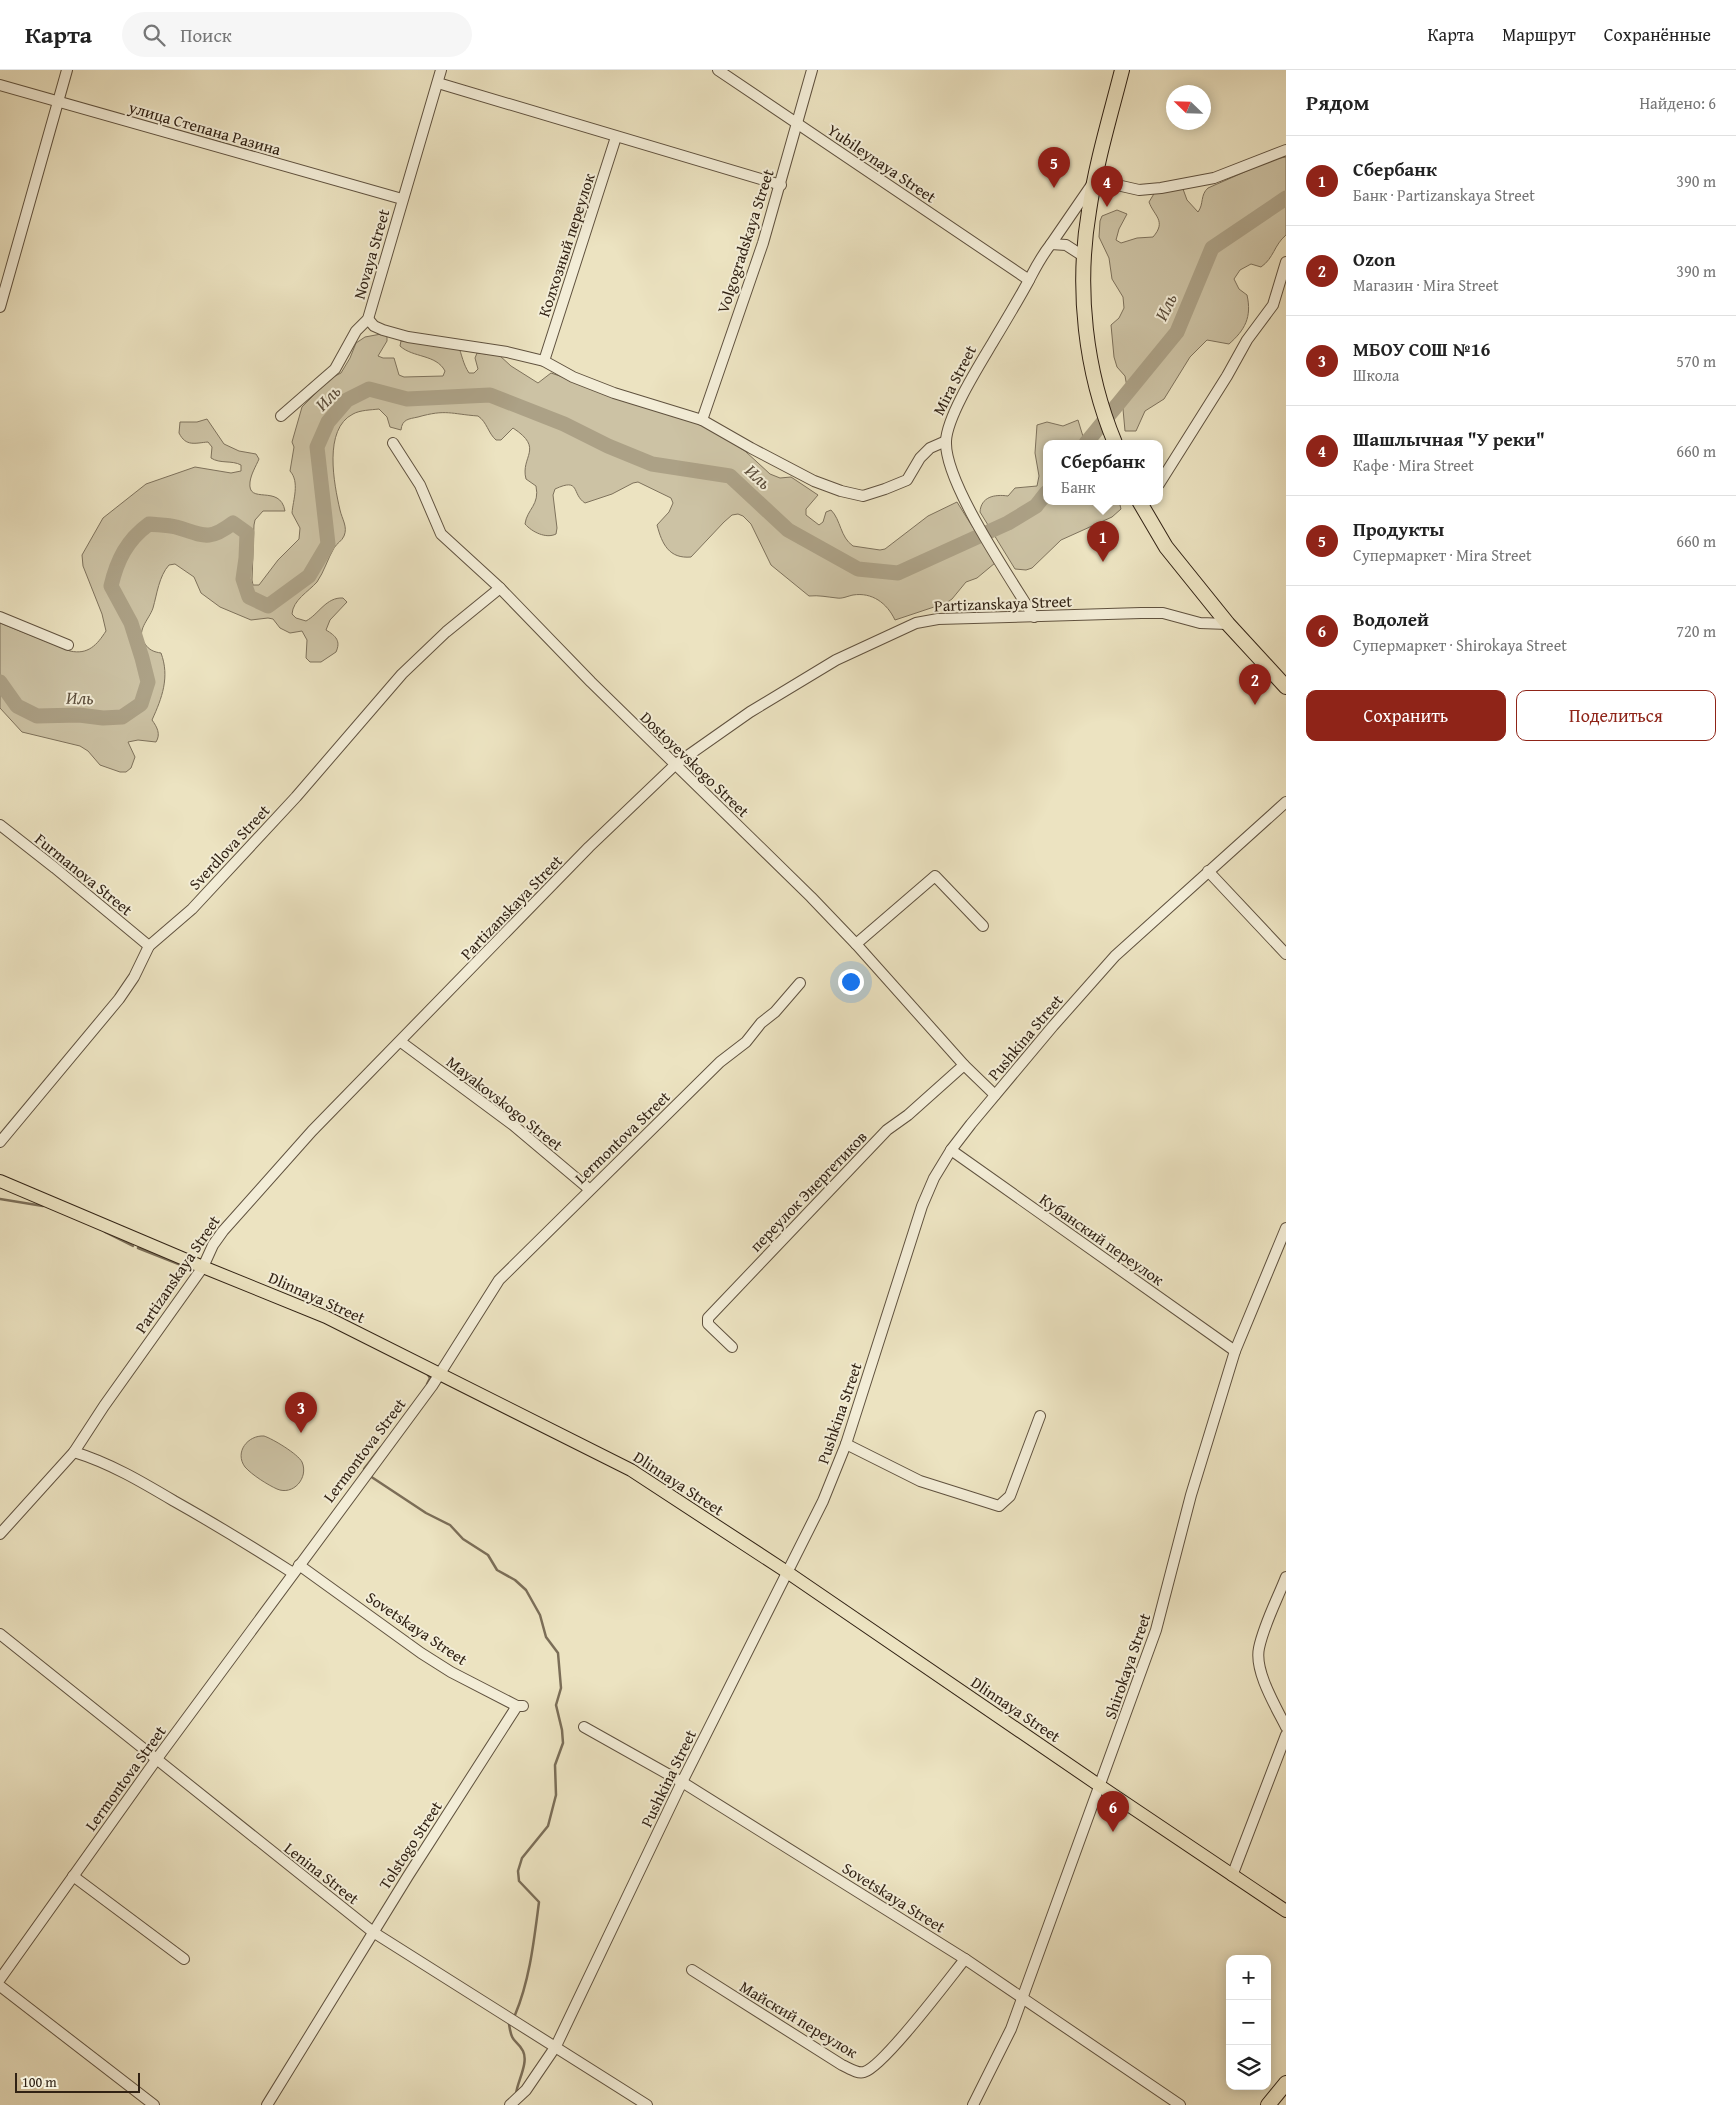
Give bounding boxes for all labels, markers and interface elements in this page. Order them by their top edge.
search box [122,12,472,57]
text: Карта [25,17,92,52]
icon: search [140,21,168,49]
text: Поиск [180,21,232,49]
text: Карта [1428,21,1474,48]
text: Маршрут [1502,21,1576,48]
text: Сохранённые [1604,21,1711,48]
north arrow [1166,85,1211,130]
text: Рядом [1306,87,1369,118]
text: Найдено: 6 [1639,91,1716,115]
street label: улица Степана Разина [125,95,284,161]
street label: Yubileynaya Street [823,118,942,209]
pin: 5 [1038,147,1070,188]
text: Сбербанк [1353,155,1437,183]
street label: Volgogradskaya Street [710,166,780,316]
pin: 4 [1091,166,1123,207]
street label: Колхозный переулок [531,169,601,320]
text: 1 [1318,169,1326,193]
text: 390 m [1676,169,1716,193]
text: Банк · Partizanskaya Street [1353,183,1535,207]
street label: Novaya Street [347,206,395,302]
text: Ozon [1353,245,1395,273]
text: 2 [1318,259,1326,283]
text: 390 m [1676,259,1716,283]
text: Магазин · Mira Street [1353,273,1499,297]
water label: Иль [1147,289,1184,325]
text: МБОУ СОШ №16 [1353,335,1490,363]
street label: Mira Street [926,341,982,419]
text: 3 [1318,349,1326,373]
text: 570 m [1676,349,1716,373]
text: Школа [1353,363,1399,387]
water label: Иль [308,378,347,417]
text: Шашлычная "У реки" [1353,425,1545,453]
text: 4 [1318,439,1326,463]
text: 660 m [1676,439,1716,463]
popup [1043,440,1163,505]
text: Сбербанк [1061,447,1145,475]
text: Кафе · Mira Street [1353,453,1474,477]
water label: Иль [739,457,778,496]
text: Банк [1061,475,1095,499]
text: Продукты [1353,515,1444,543]
pin: 1 [1087,521,1119,562]
text: 5 [1318,529,1326,553]
text: 660 m [1676,529,1716,553]
text: Супермаркет · Mira Street [1353,543,1532,567]
street label: Partizanskaya Street [934,589,1073,617]
text: Водолей [1353,605,1429,633]
text: 6 [1318,619,1326,643]
text: 720 m [1676,619,1716,643]
text: Супермаркет · Shirokaya Street [1353,633,1567,657]
pin: 2 [1239,664,1271,705]
water label: Иль [66,684,94,711]
button: Сохранить [1306,690,1506,741]
button: Поделиться [1516,690,1716,741]
street label: Dostoyevskogo Street [635,705,755,823]
street label: Sverdlova Street [183,799,275,895]
street label: Furmanova Street [30,827,138,921]
street label: Partizanskaya Street [455,849,568,965]
your location [838,969,864,995]
street label: Pushkina Street [982,989,1068,1085]
street label: Mayakovskogo Street [442,1050,569,1156]
street label: Lermontova Street [569,1085,675,1189]
street label: переулок Энергетиков [744,1125,872,1257]
street label: Кубанский переулок [1035,1187,1170,1291]
street label: Partizanskaya Street [129,1210,226,1338]
street label: Dlinnaya Street [265,1265,369,1329]
street label: Pushkina Street [810,1359,868,1467]
pin: 3 [285,1392,317,1433]
street label: Lermontova Street [317,1393,411,1507]
street label: Dlinnaya Street [629,1445,729,1521]
street label: Sovetskaya Street [361,1585,473,1671]
street label: Shirokaya Street [1098,1609,1156,1722]
street label: Dlinnaya Street [966,1670,1066,1748]
street label: Lermontova Street [79,1720,172,1836]
street label: Pushkina Street [634,1725,702,1831]
pin: 6 [1097,1791,1129,1832]
street label: Tolstogo Street [372,1796,448,1894]
street label: Lenina Street [279,1836,365,1910]
street label: Sovetskaya Street [838,1856,951,1939]
map controls [1226,1955,1271,2090]
button: + [1226,1955,1271,2000]
street label: Майский переулок [735,1974,863,2064]
button: − [1226,2000,1271,2045]
button: layers [1226,2045,1271,2090]
scale bar [15,2070,140,2093]
text: 100 m [22,2072,57,2092]

